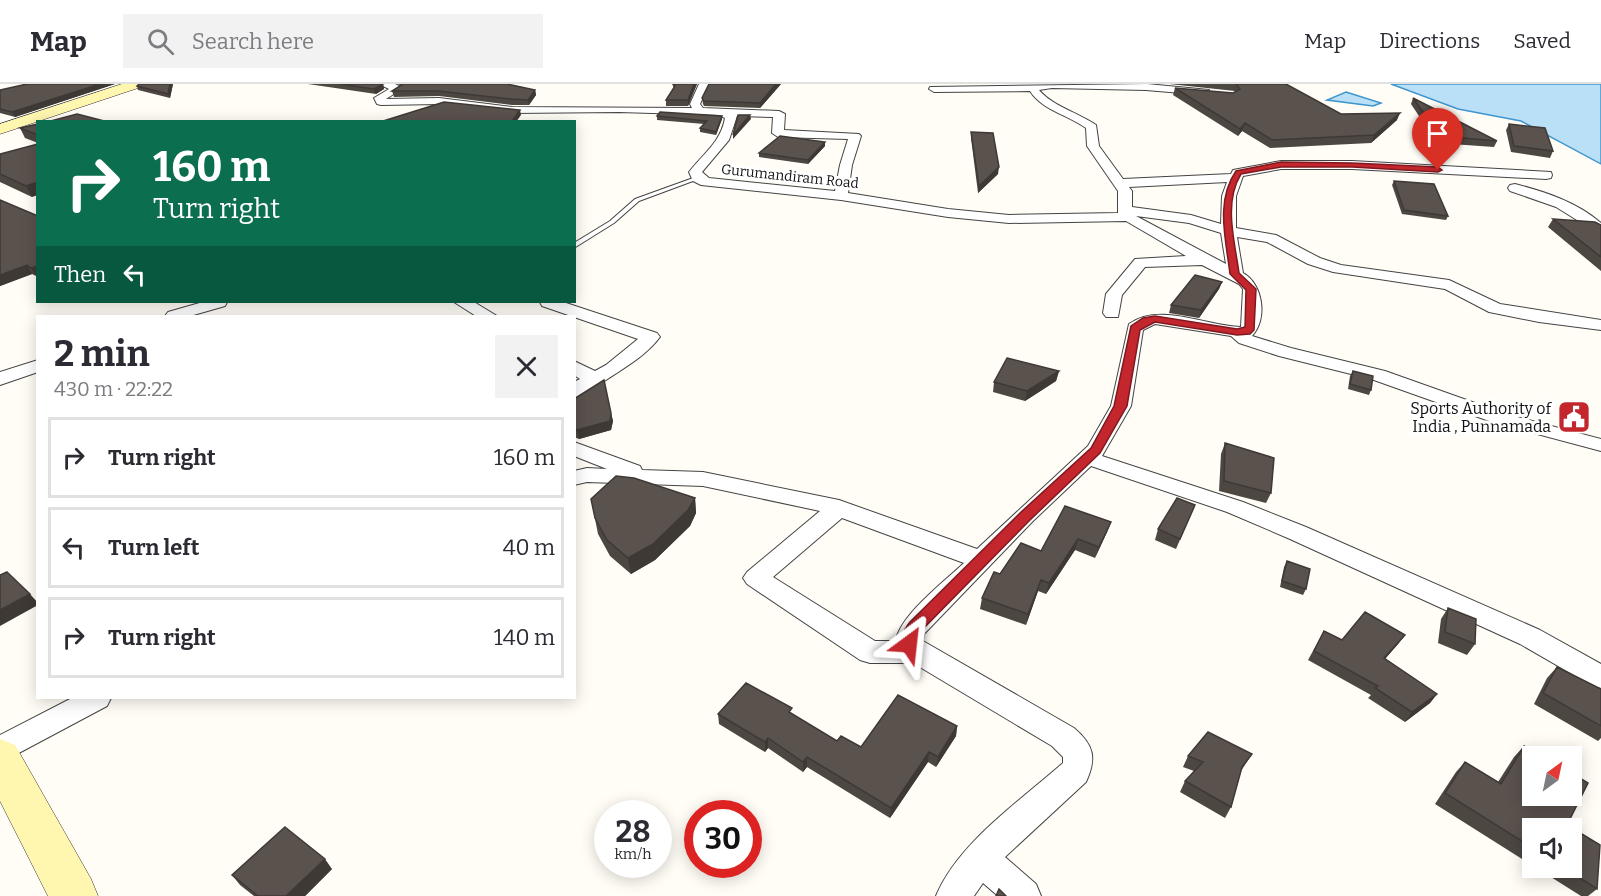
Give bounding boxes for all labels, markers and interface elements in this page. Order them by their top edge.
search box [123,14,543,68]
text: Map [30,25,87,58]
icon: search [144,25,177,58]
text: Search here [192,28,314,55]
text: Map [1304,28,1346,54]
text: Directions [1379,28,1480,54]
text: Saved [1513,28,1571,54]
pin [1412,108,1463,170]
icon: arrive [1421,117,1454,150]
text: 160 m [153,142,270,192]
icon: right [54,144,132,222]
street label: Gurumandiram Road [720,161,860,192]
text: Turn right [153,193,280,225]
icon: left [118,258,151,291]
text: Then [54,261,106,288]
text: 2 min [54,332,150,376]
button: close [495,335,558,398]
text: 430 m · 22:22 [54,377,173,401]
place label: Sports Authority of India , Punnamada [1410,399,1552,436]
public building icon: Sports Authority of India , Punnamada [1556,399,1592,435]
icon: right [57,441,90,474]
text: Turn right [108,444,216,471]
text: 160 m [494,444,555,471]
icon: left [57,531,90,564]
text: Turn left [108,534,200,561]
text: 40 m [503,534,555,561]
position arrow [877,612,941,676]
icon: right [57,621,90,654]
text: Turn right [108,624,216,651]
text: 140 m [494,624,555,651]
north arrow [1522,746,1582,806]
map controls [1522,746,1582,878]
speed limit sign: 30 [684,800,762,878]
text: 28 [616,814,650,850]
button: sound [1522,818,1582,878]
text: km/h [614,845,652,863]

